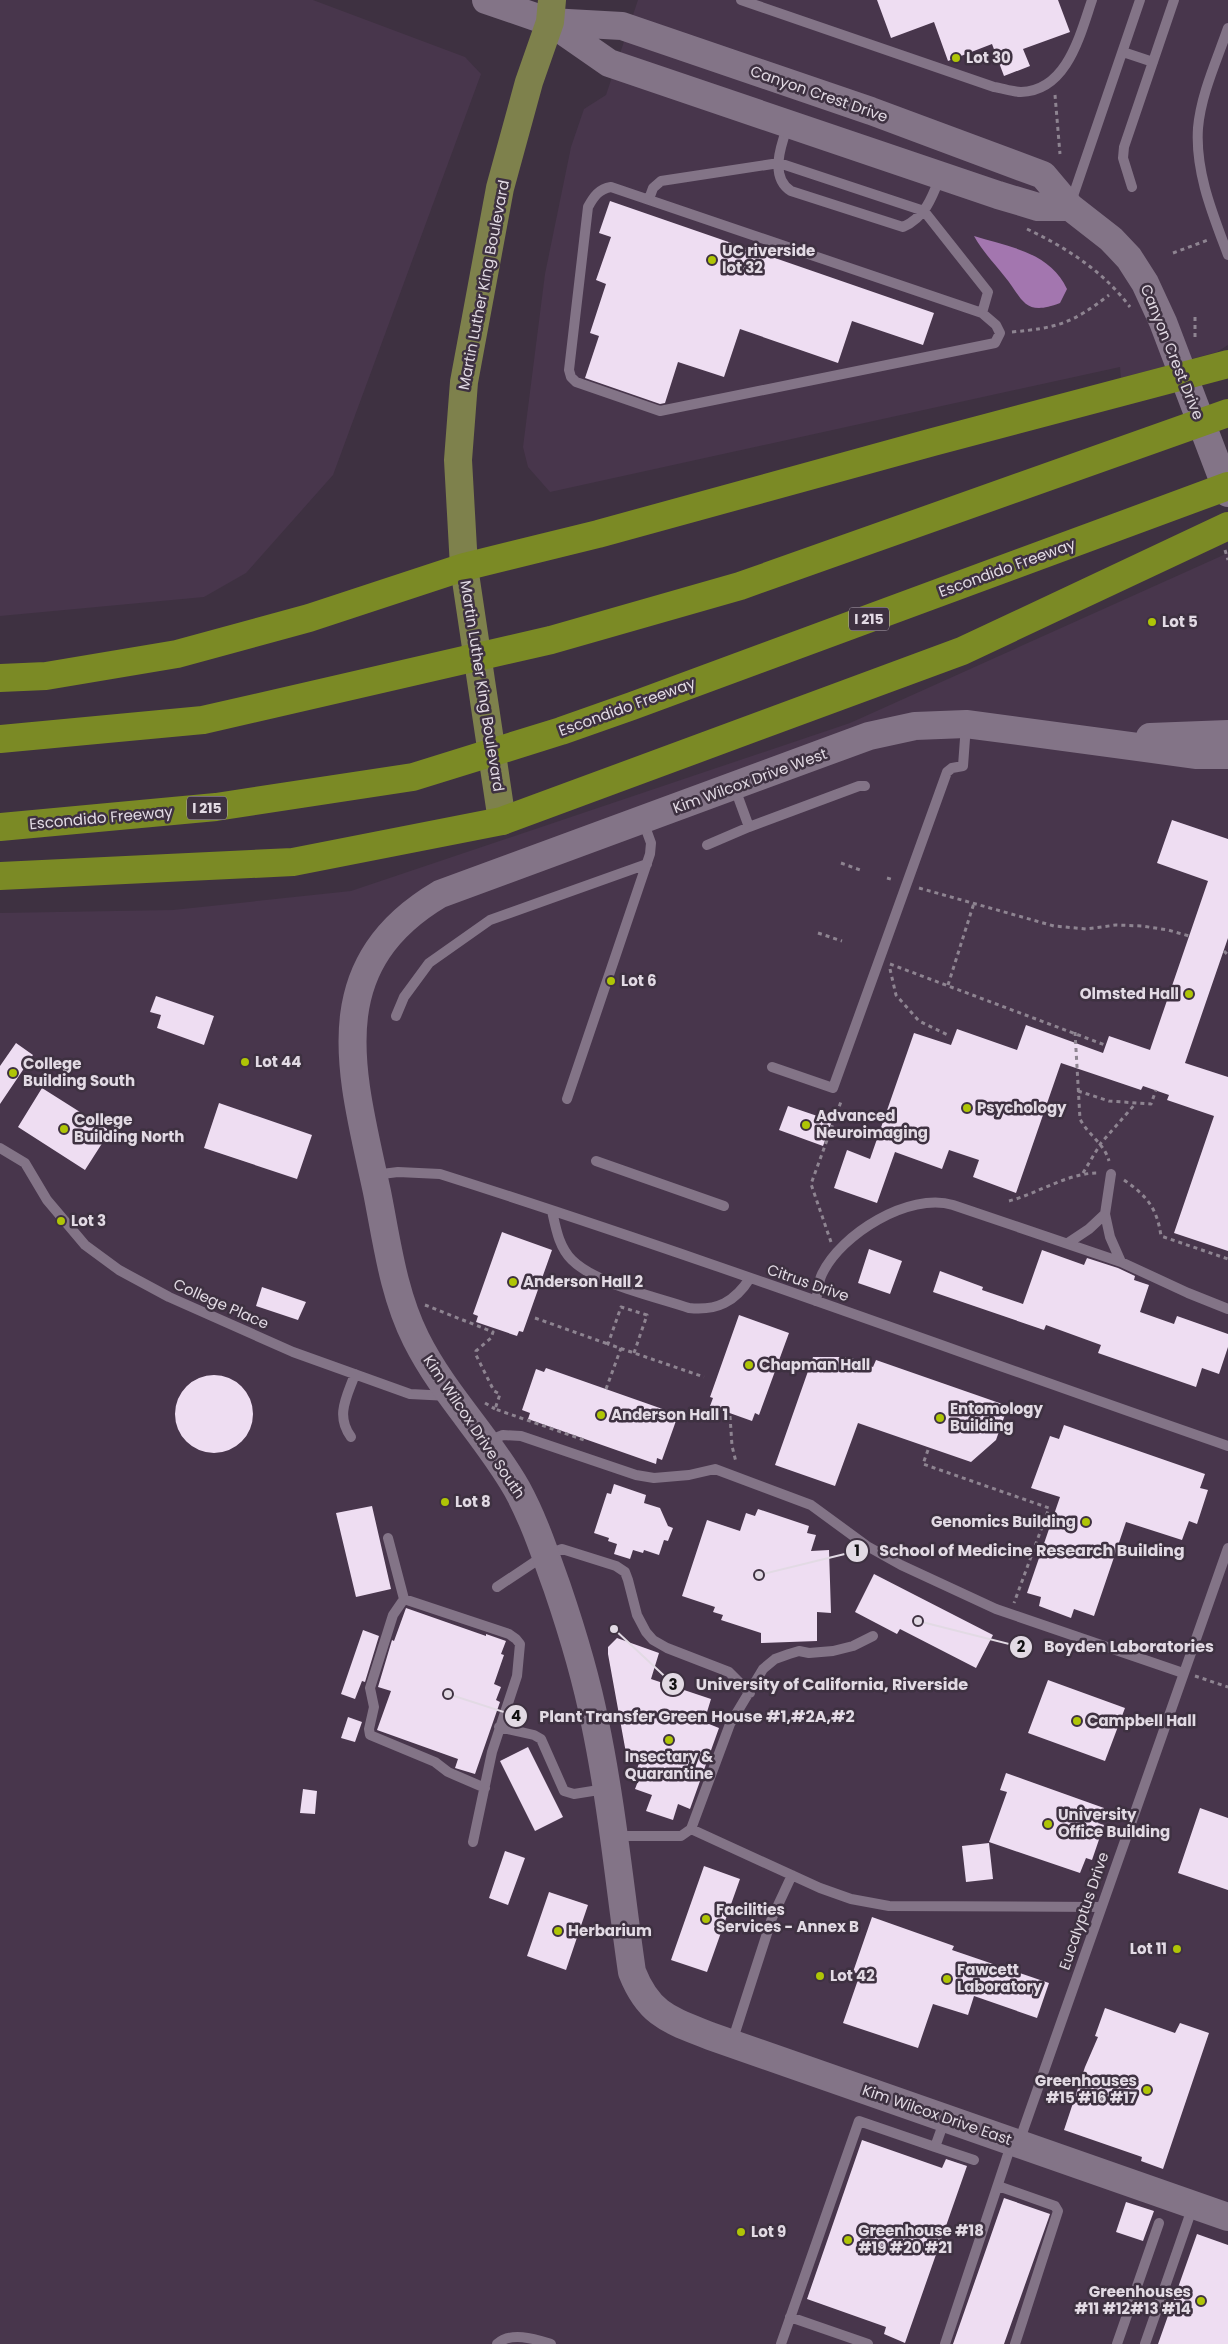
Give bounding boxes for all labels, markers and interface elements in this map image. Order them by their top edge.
place label: Lot 30 [966,47,1011,68]
marker: Lot 30 [950,52,962,64]
street label: Canyon Crest Drive [747,60,891,127]
street label: Martin Luther King Boulevard [453,178,514,392]
place label: UC riverside lot 32 [722,240,815,278]
marker: UC riverside lot 32 [706,254,718,266]
street label: Canyon Crest Drive [1136,281,1209,423]
street label: Escondido Freeway [936,533,1079,602]
street label: Martin Luther King Boulevard [455,579,510,793]
road number: I 215 [849,608,889,630]
place label: Lot 5 [1162,611,1198,632]
marker: Lot 5 [1146,616,1158,628]
street label: Escondido Freeway [556,672,699,741]
street label: Kim Wilcox Drive West [670,743,830,818]
road number: I 215 [187,796,227,820]
street label: Escondido Freeway [28,801,174,834]
place label: Lot 6 [621,970,657,991]
marker: Lot 6 [605,975,617,987]
place label: Olmsted Hall [1080,983,1179,1004]
marker: Olmsted Hall [1183,988,1195,1000]
place label: Lot 44 [255,1051,301,1072]
place label: College Building South [23,1053,135,1091]
marker: Lot 44 [239,1056,251,1068]
marker: College Building South [7,1067,19,1079]
place label: Psychology [977,1097,1067,1118]
marker: Psychology [961,1102,973,1114]
place label: Advanced Neuroimaging [816,1105,928,1143]
place label: College Building North [74,1109,184,1147]
marker: Advanced Neuroimaging [800,1119,812,1131]
marker: College Building North [58,1123,70,1135]
place label: Lot 3 [71,1210,106,1231]
marker: Lot 3 [55,1215,67,1227]
street label: Citrus Drive [764,1259,852,1306]
place label: Anderson Hall 2 [523,1271,643,1292]
street label: College Place [170,1273,272,1334]
marker: Anderson Hall 2 [507,1276,519,1288]
street label: Kim Wilcox Drive South [419,1351,530,1503]
place label: Chapman Hall [759,1354,870,1375]
marker: Chapman Hall [743,1359,755,1371]
place label: Entomology Building [950,1398,1043,1436]
place label: Anderson Hall 1 [611,1404,728,1425]
marker: Anderson Hall 1 [595,1409,607,1421]
marker: Entomology Building [934,1412,946,1424]
place label: Lot 8 [455,1491,491,1512]
marker: Lot 8 [439,1496,451,1508]
place label: Genomics Building [931,1511,1076,1532]
marker: Genomics Building [1080,1516,1092,1528]
callout: School of Medicine Research Building [845,1535,1195,1566]
text: School of Medicine Research Building [879,1539,1185,1562]
text: 1 [854,1540,860,1561]
callout: Boyden Laboratories [1009,1631,1224,1662]
text: Boyden Laboratories [1044,1635,1214,1658]
text: 2 [1017,1636,1026,1657]
callout: University of California, Riverside [661,1669,978,1700]
text: University of California, Riverside [696,1673,968,1696]
text: 3 [668,1674,678,1695]
callout: Plant Transfer Green House #1,#2A,#2 [504,1701,864,1732]
text: 4 [511,1705,521,1726]
text: Plant Transfer Green House #1,#2A,#2 [539,1705,855,1728]
place label: Campbell Hall [1087,1710,1196,1731]
marker: Campbell Hall [1071,1715,1083,1727]
marker: Insectary & Quarantine [663,1734,675,1746]
place label: Insectary & Quarantine [625,1746,713,1784]
place label: University Office Building [1058,1804,1170,1842]
marker: University Office Building [1042,1818,1054,1830]
street label: Eucalyptus Drive [1054,1849,1114,1973]
place label: Facilities Services - Annex B [716,1899,859,1937]
marker: Facilities Services - Annex B [700,1913,712,1925]
place label: Herbarium [568,1920,652,1941]
marker: Herbarium [552,1925,564,1937]
place label: Lot 11 [1130,1938,1167,1959]
marker: Lot 11 [1171,1943,1183,1955]
place label: Fawcett Laboratory [957,1959,1043,1997]
place label: Lot 42 [830,1965,875,1986]
marker: Lot 42 [814,1970,826,1982]
marker: Fawcett Laboratory [941,1973,953,1985]
place label: Greenhouses #15 #16 #17 [1035,2070,1137,2108]
street label: Kim Wilcox Drive East [860,2079,1015,2150]
marker: Greenhouses #15 #16 #17 [1141,2084,1153,2096]
place label: Greenhouse #18 #19 #20 #21 [858,2220,984,2258]
place label: Lot 9 [751,2221,786,2242]
marker: Lot 9 [735,2226,747,2238]
marker: Greenhouse #18 #19 #20 #21 [842,2234,854,2246]
place label: Greenhouses #11 #12#13 #14 [1074,2281,1191,2319]
marker: Greenhouses #11 #12#13 #14 [1195,2295,1207,2307]

